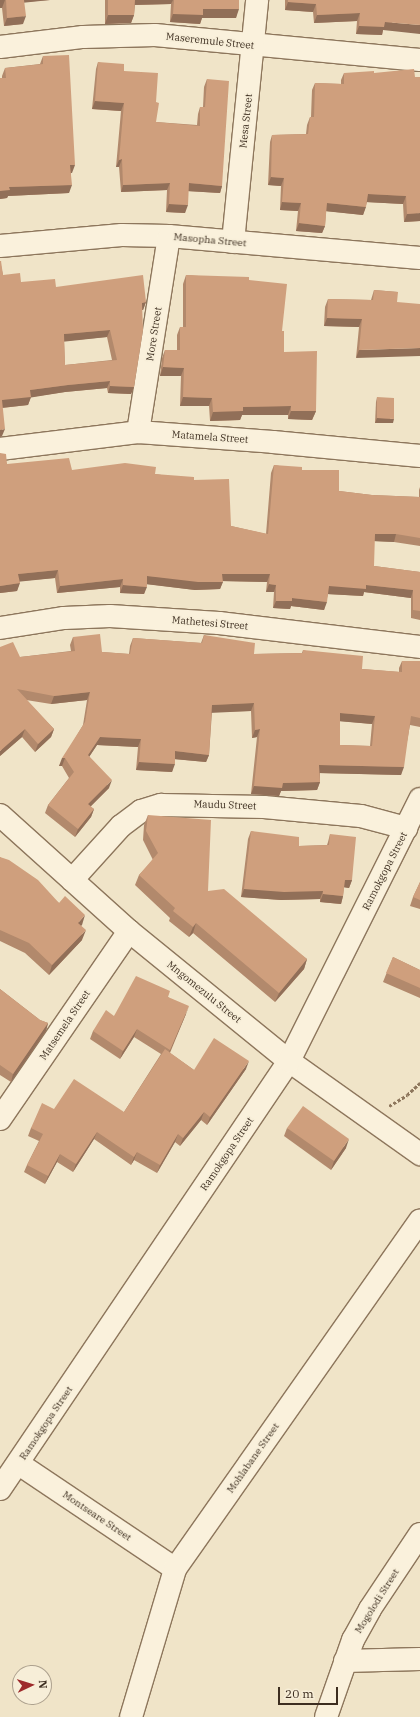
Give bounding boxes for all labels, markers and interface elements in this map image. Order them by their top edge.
street label: Maseremule Street [165,30,255,52]
street label: Mesa Street [237,93,255,149]
street label: Masopha Street [173,231,247,249]
street label: More Street [144,306,164,362]
street label: Matamela Street [171,428,249,446]
street label: Mathetesi Street [171,614,249,632]
street label: Maudu Street [193,798,257,812]
street label: Ramokgopa Street [360,830,410,912]
street label: Mngomezulu Street [165,958,243,1026]
street label: Matsemela Street [37,988,93,1062]
street label: Ramokgopa Street [198,1115,256,1193]
street label: Ramokgopa Street [17,1384,75,1462]
street label: Mohlabane Street [224,1421,282,1495]
street label: Montseare Street [60,1489,134,1543]
street label: Mogolodi Street [352,1567,402,1635]
north arrow [12,1665,52,1705]
text: N [36,1679,50,1689]
scale bar [280,1679,340,1705]
text: 20 m [285,1686,314,1701]

